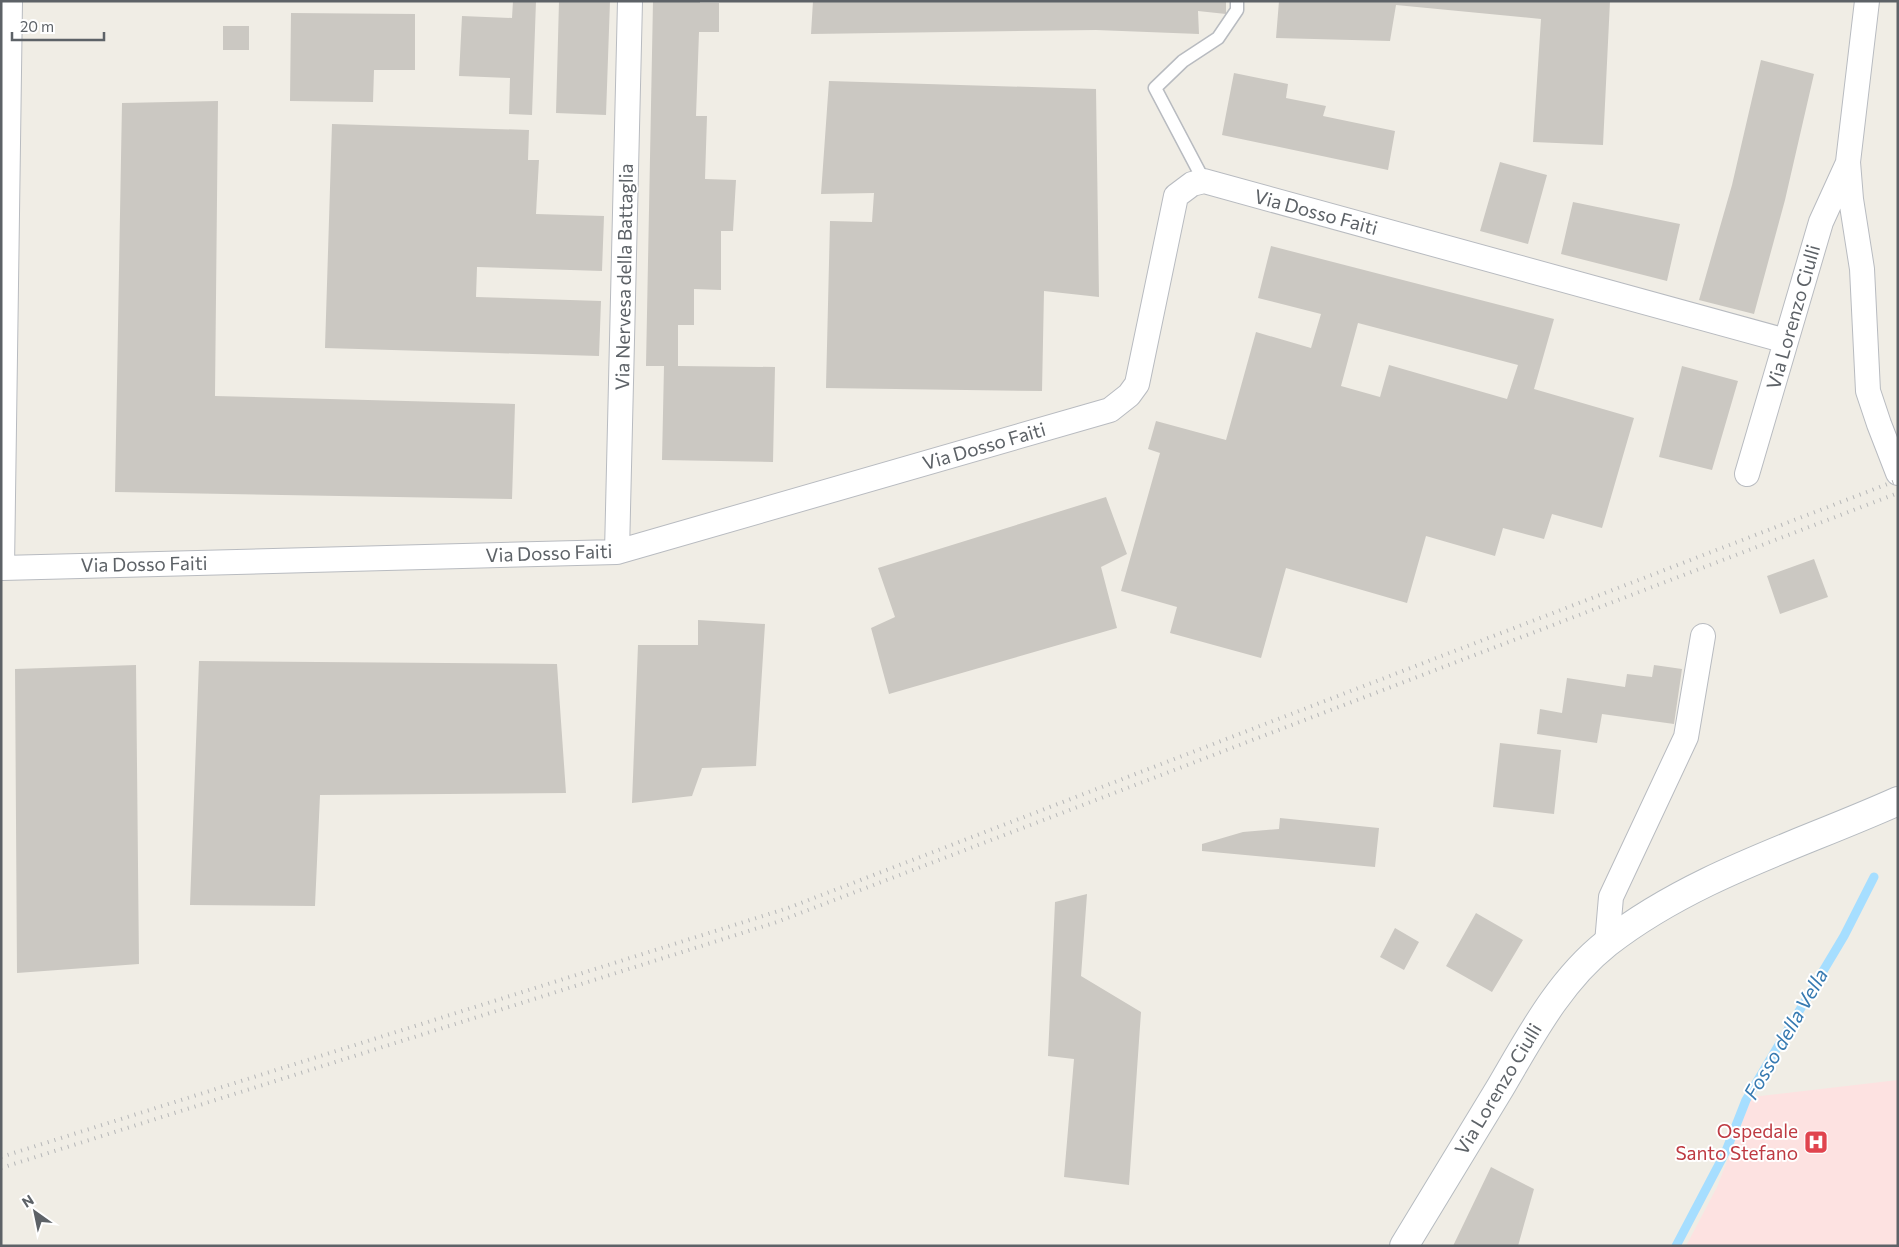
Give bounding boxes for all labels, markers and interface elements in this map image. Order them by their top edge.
scale bar [12,10,105,42]
text: 20 m [20,17,54,35]
street label: Via Nervesa della Battaglia [610,163,637,391]
street label: Via Dosso Faiti [1252,184,1380,239]
street label: Via Lorenzo Ciulli [1761,242,1824,392]
street label: Via Dosso Faiti [920,417,1048,474]
street label: Via Dosso Faiti [485,539,613,566]
street label: Via Dosso Faiti [80,551,208,576]
water label: Fosso della Vella [1738,964,1832,1103]
street label: Via Lorenzo Ciulli [1449,1019,1546,1159]
place label: Ospedale Santo Stefano [1675,1119,1798,1164]
hospital icon: Ospedale Santo Stefano [1803,1129,1829,1155]
north arrow [10,1187,60,1237]
text: N [19,1191,37,1211]

